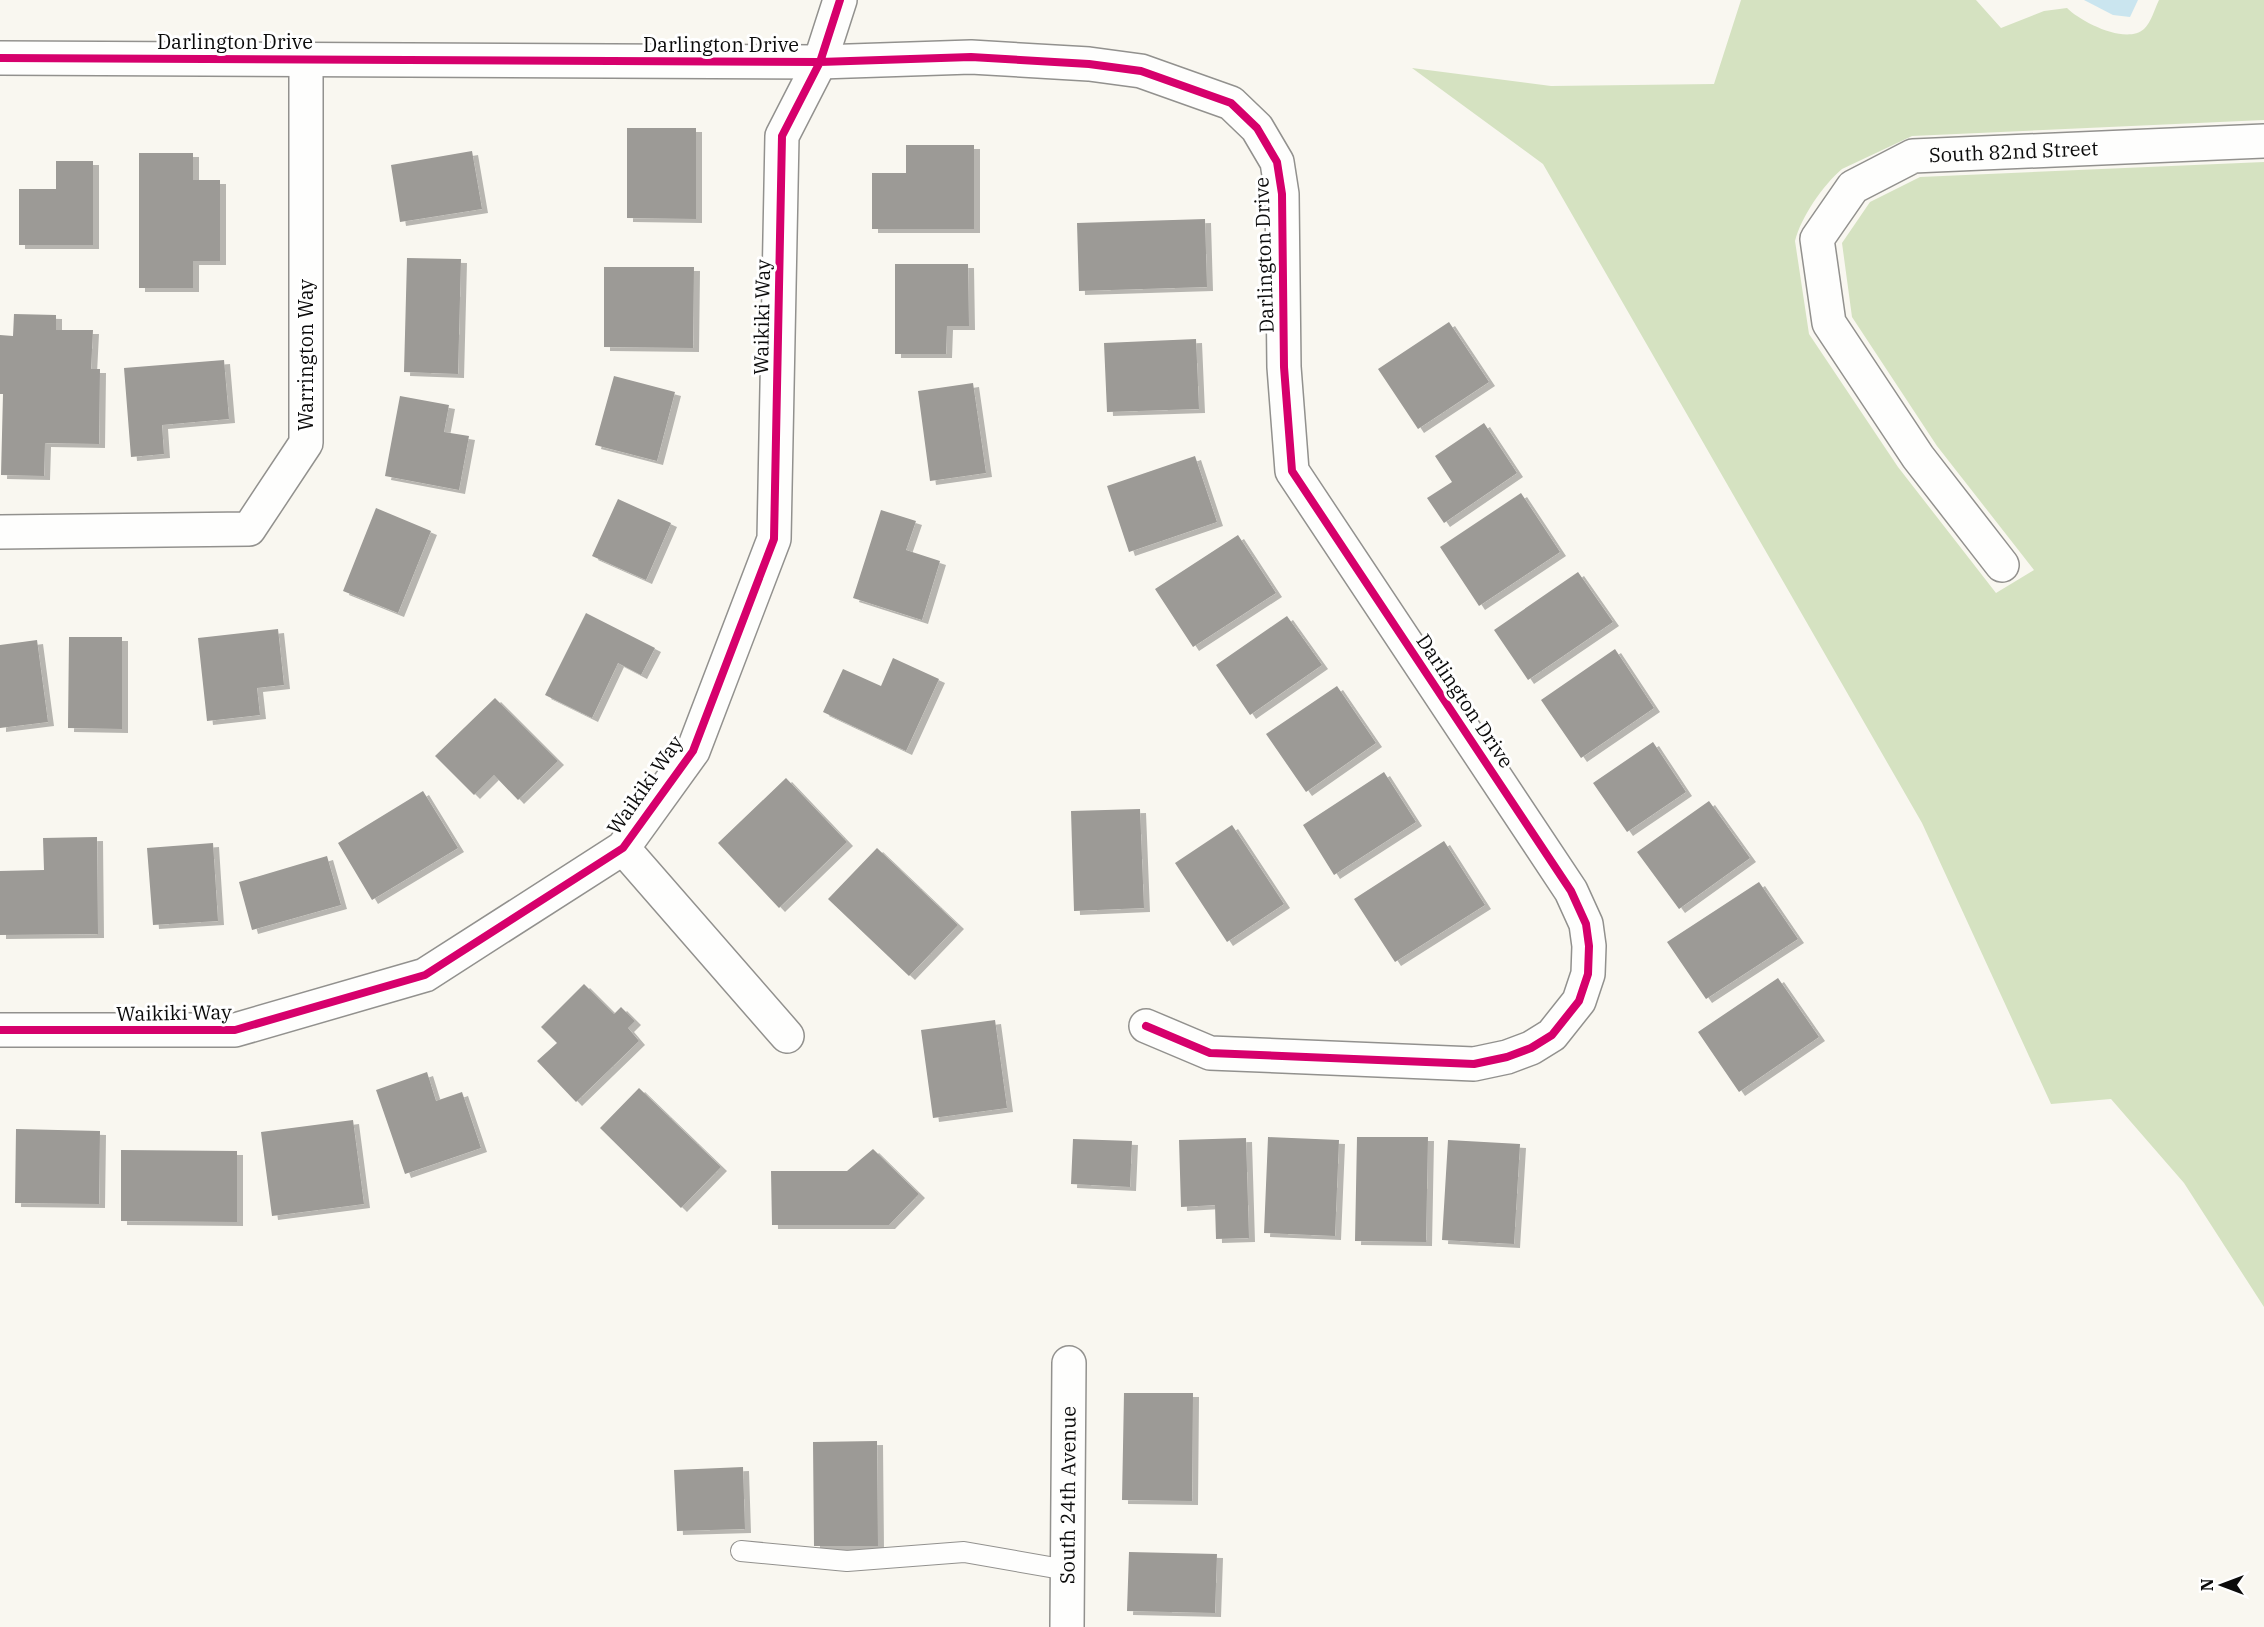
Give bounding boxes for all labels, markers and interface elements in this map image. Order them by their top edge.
street label: Darlington Drive [157,28,313,55]
street label: Darlington Drive [643,31,799,58]
street label: South 82nd Street [1928,134,2099,168]
street label: Darlington Drive [1247,177,1280,333]
street label: Waikiki Way [747,259,776,375]
street label: Warrington Way [292,279,319,431]
street label: Darlington Drive [1411,628,1520,773]
street label: Waikiki Way [600,729,689,840]
street label: Waikiki Way [116,998,232,1027]
street label: South 24th Avenue [1053,1406,1082,1584]
north arrow [2192,1555,2252,1615]
text: N [2197,1579,2217,1591]

